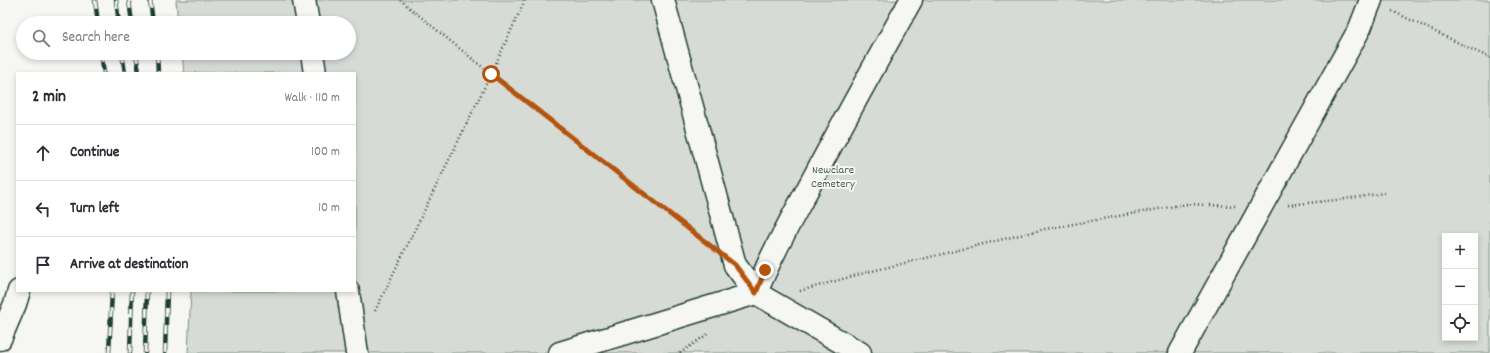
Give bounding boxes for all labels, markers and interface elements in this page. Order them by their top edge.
search box [16,16,356,60]
icon: search [30,27,52,49]
text: Search here [62,27,130,49]
route start [482,65,500,83]
text: 2 min [32,86,66,110]
text: Walk · 110 m [284,89,340,108]
icon: ahead [32,142,54,164]
text: Continue [70,142,119,164]
text: 100 m [311,143,340,162]
park label: Newclare Cemetery [811,162,856,193]
icon: left [32,198,54,220]
text: Turn left [70,198,119,220]
text: 10 m [318,199,340,218]
map controls [1442,233,1478,341]
button: + [1442,233,1478,269]
icon: arrive [32,254,54,276]
text: Arrive at destination [70,254,188,276]
route end [756,261,774,279]
button: − [1442,269,1478,305]
button: locate [1442,305,1478,341]

